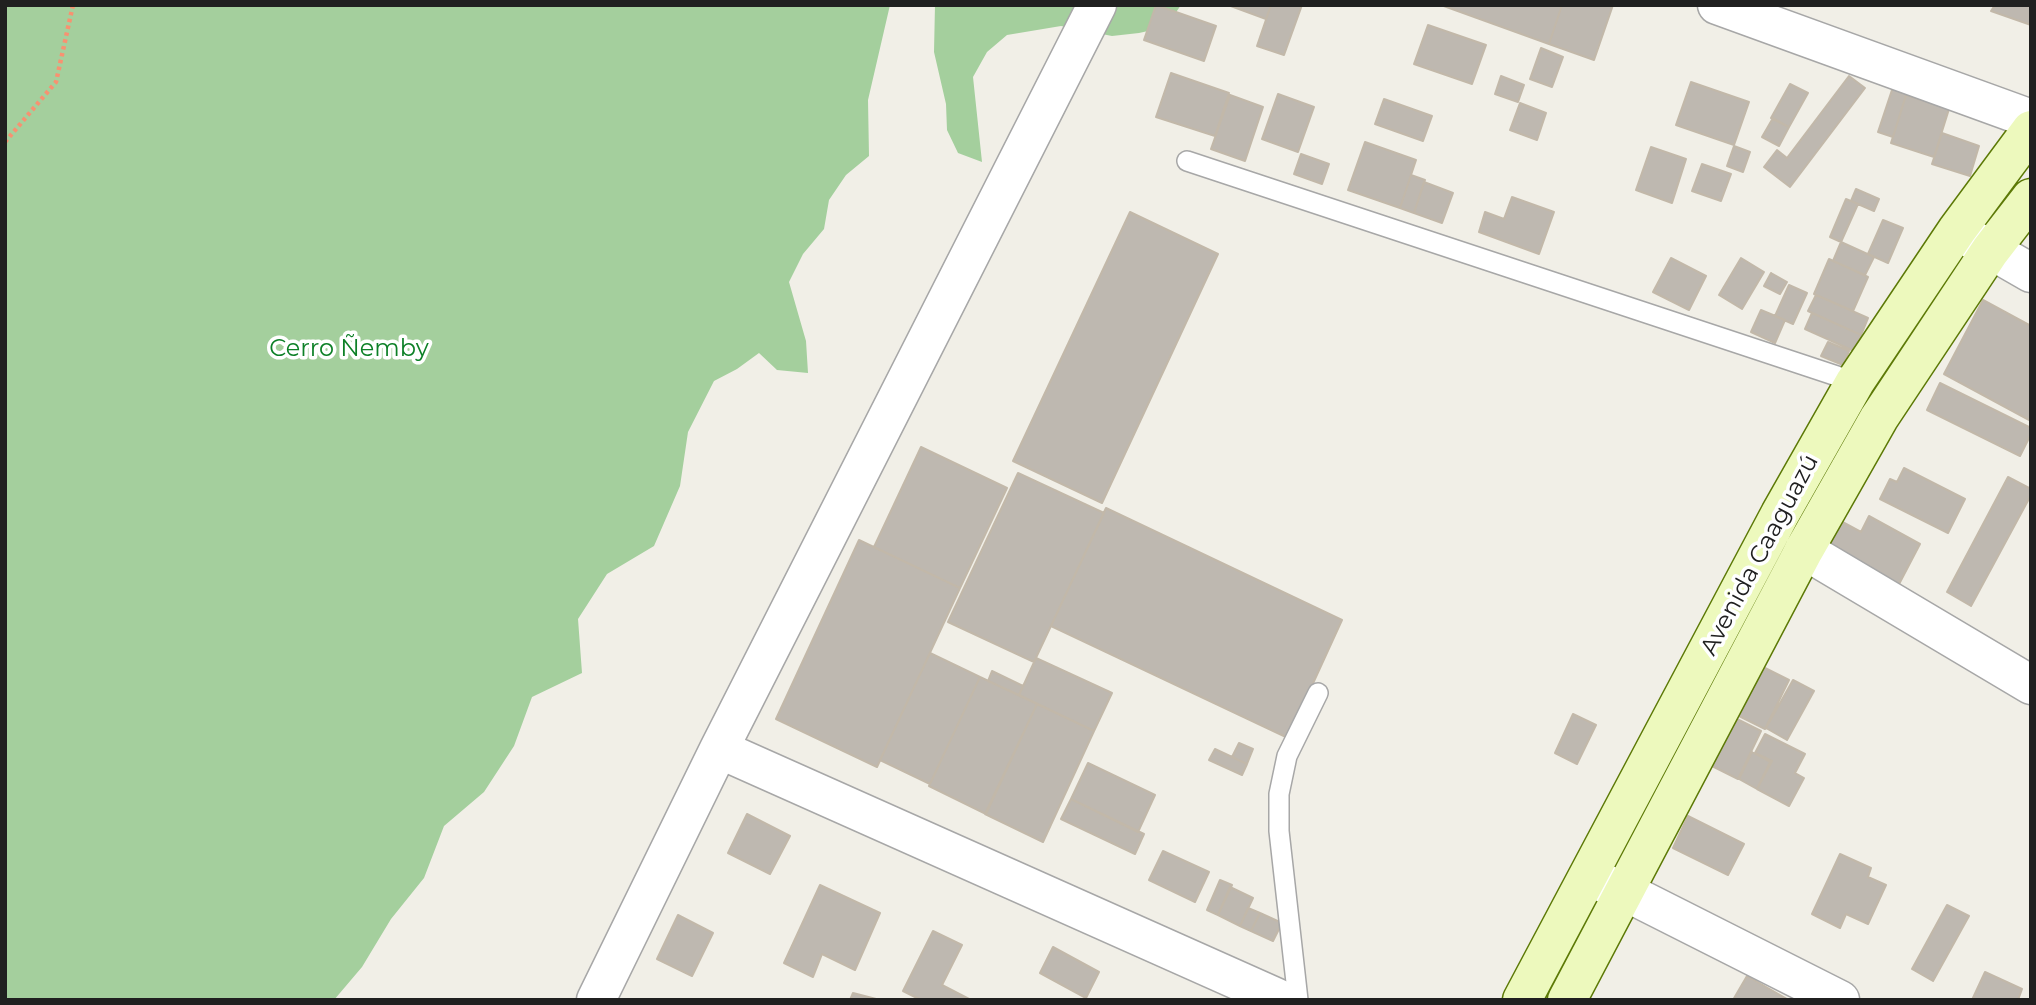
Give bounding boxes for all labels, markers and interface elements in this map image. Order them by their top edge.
park label: Cerro Ñemby [269,335,429,363]
street label: Avenida Caaguazú [1695,450,1825,660]

